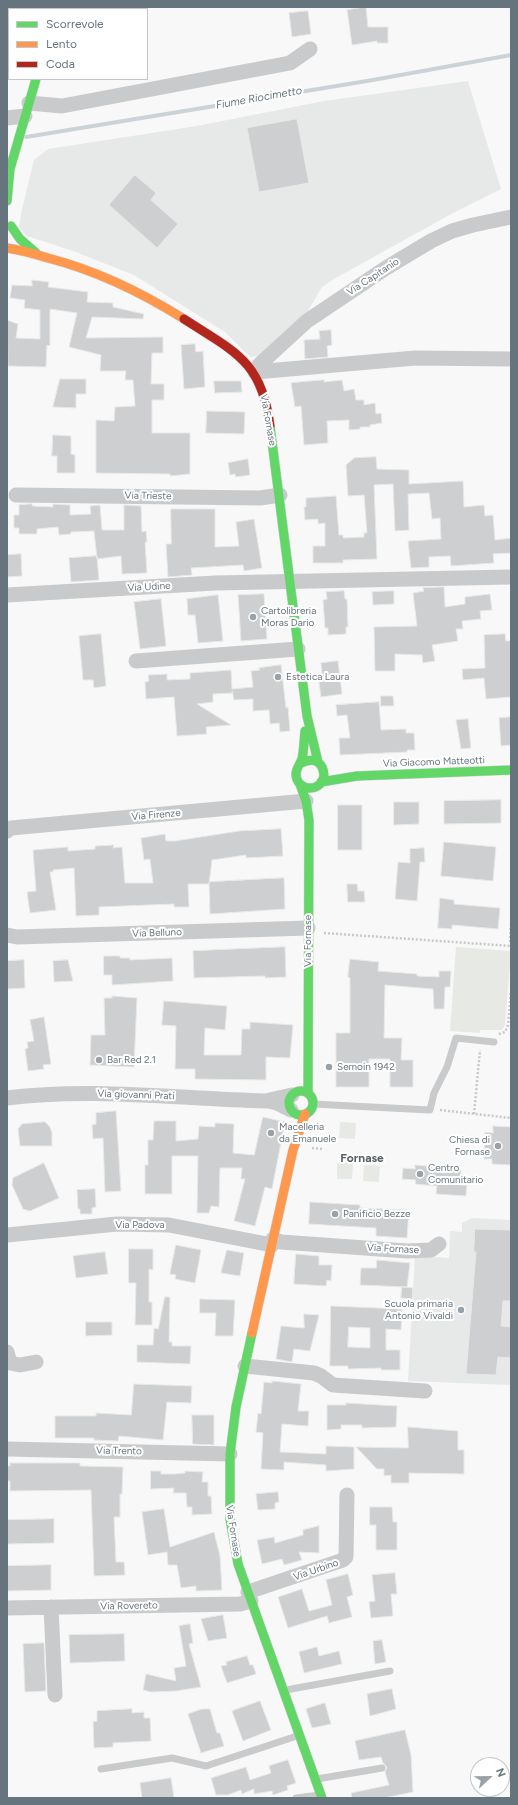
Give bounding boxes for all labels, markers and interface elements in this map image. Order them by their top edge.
legend [8,8,148,80]
text: Scorrevole [46,17,104,31]
text: Lento [46,37,77,51]
text: Coda [46,57,75,71]
water label: Fiume Riocimetto [215,84,303,112]
street label: Via Capitanio [345,256,401,298]
street label: Via Fornase [258,393,278,447]
street label: Via Trieste [124,490,172,502]
street label: Via Udine [127,580,171,594]
place label: Cartolibreria Moras Dario [261,605,316,628]
marker: Cartolibreria Moras Dario [248,612,258,622]
place label: Estetica Laura [286,671,349,683]
marker: Estetica Laura [273,672,283,682]
street label: Via Giacomo Matteotti [383,754,485,770]
street label: Via Firenze [131,807,181,823]
street label: Via Fornase [302,915,314,967]
street label: Via Belluno [132,926,182,940]
place label: Bar Red 2.1 [107,1054,156,1066]
marker: Bar Red 2.1 [94,1055,104,1065]
place label: Semoin 1942 [337,1061,395,1073]
marker: Semoin 1942 [324,1062,334,1072]
street label: Via giovanni Prati [97,1088,175,1102]
place label: Macelleria da Emanuele [279,1121,336,1144]
marker: Macelleria da Emanuele [266,1128,276,1138]
place label: Chiesa di Fornase [449,1134,490,1158]
marker: Chiesa di Fornase [493,1141,503,1151]
district label: Fornase [340,1151,384,1165]
place label: Centro Comunitario [428,1162,483,1186]
marker: Centro Comunitario [415,1169,425,1179]
place label: Panificio Bezze [343,1208,411,1220]
marker: Panificio Bezze [330,1209,340,1219]
street label: Via Padova [115,1219,165,1231]
street label: Via Fornase [367,1242,419,1256]
place label: Scuola primaria Antonio Vivaldi [384,1298,453,1322]
marker: Scuola primaria Antonio Vivaldi [456,1305,466,1315]
street label: Via Trento [96,1445,142,1457]
street label: Via Fornase [223,1504,243,1558]
street label: Via Urbino [292,1557,340,1583]
street label: Via Rovereto [100,1599,158,1613]
north arrow [470,1757,510,1797]
text: N [493,1766,508,1779]

